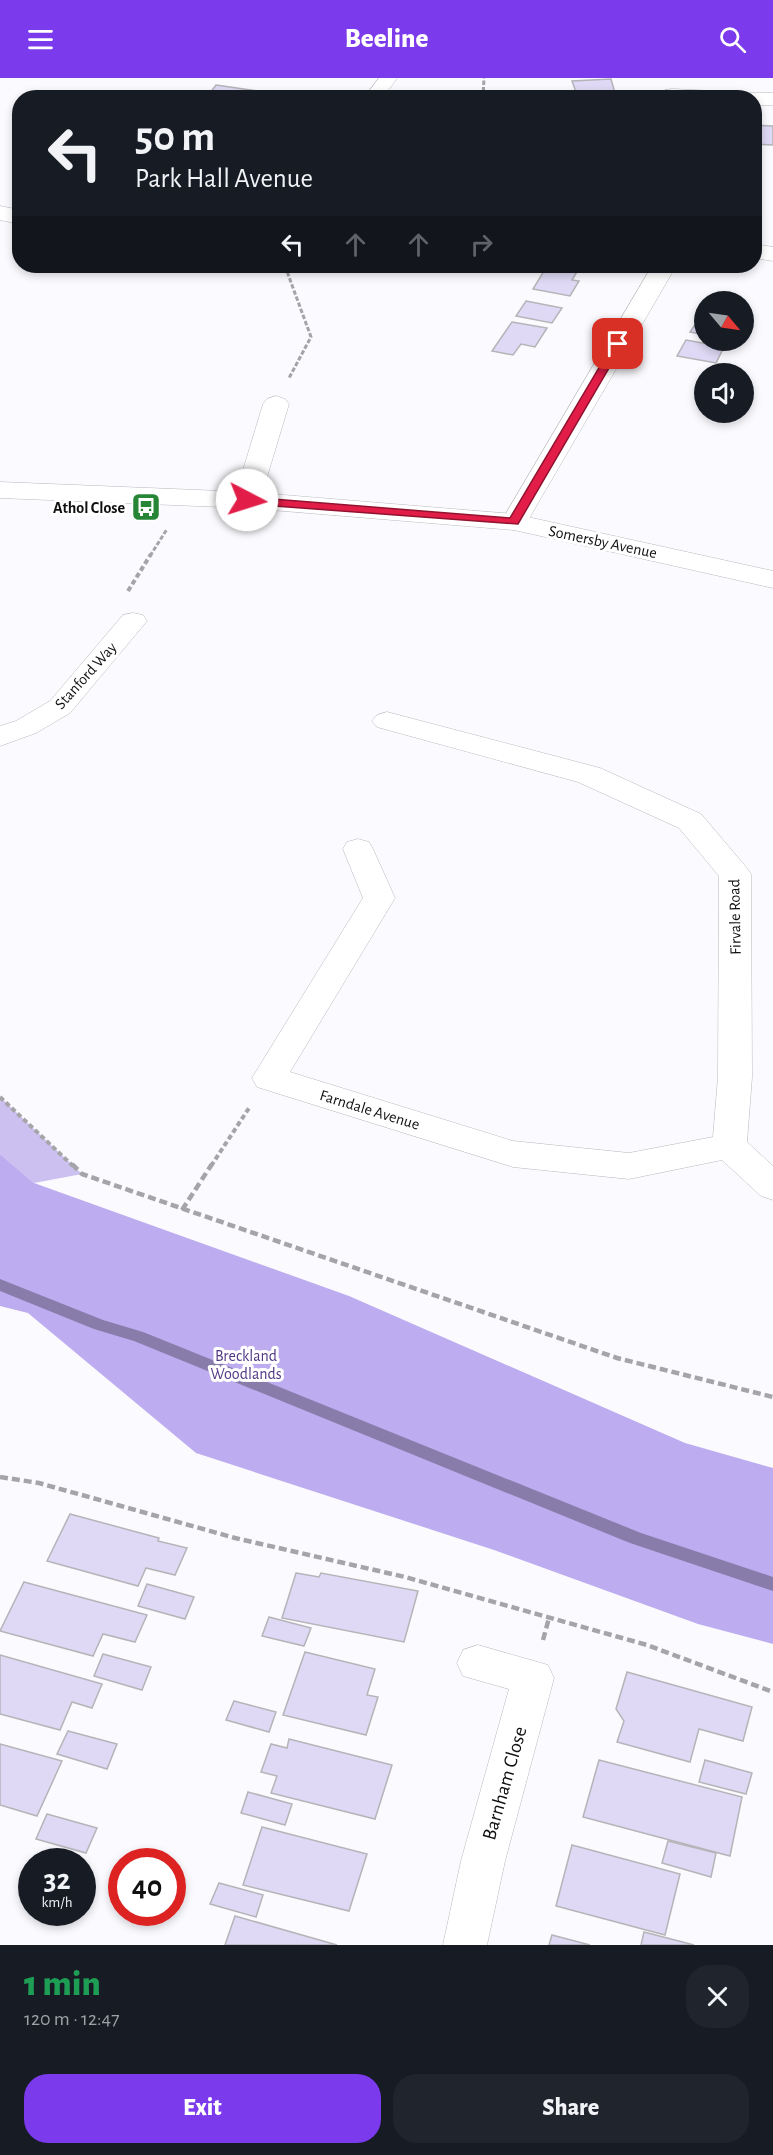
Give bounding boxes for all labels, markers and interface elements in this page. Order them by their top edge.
icon: menu [24,23,57,56]
icon: search [716,23,749,56]
text: Beeline [345,25,428,52]
icon: left [36,114,114,192]
text: 50 m [135,116,215,158]
text: Park Hall Avenue [135,165,313,192]
icon: left [276,228,309,261]
icon: ahead [339,228,372,261]
icon: ahead [402,228,435,261]
icon: right [465,228,498,261]
north arrow [694,291,754,351]
map controls [694,291,754,423]
pin [592,318,643,369]
icon: arrive [601,327,634,360]
button: sound [694,363,754,423]
position arrow [215,468,279,532]
bus stop icon: Athol Close [130,491,162,523]
place label: Athol Close [53,500,125,516]
street label: Somersby Avenue [547,523,658,562]
street label: Stanford Way [52,639,121,713]
street label: Firvale Road [726,879,744,955]
street label: Farndale Avenue [318,1087,422,1133]
park label: Breckland Woodlands [210,1348,282,1382]
street label: Barnham Close [479,1724,531,1842]
speed limit sign: 40 [108,1848,186,1926]
text: 32 [43,1865,71,1895]
text: km/h [42,1895,72,1910]
button: close [686,1965,749,2028]
text: 1 min [24,1966,101,2002]
text: 120 m · 12:47 [24,2009,120,2029]
button: Exit [24,2074,381,2143]
button: Share [393,2074,749,2143]

